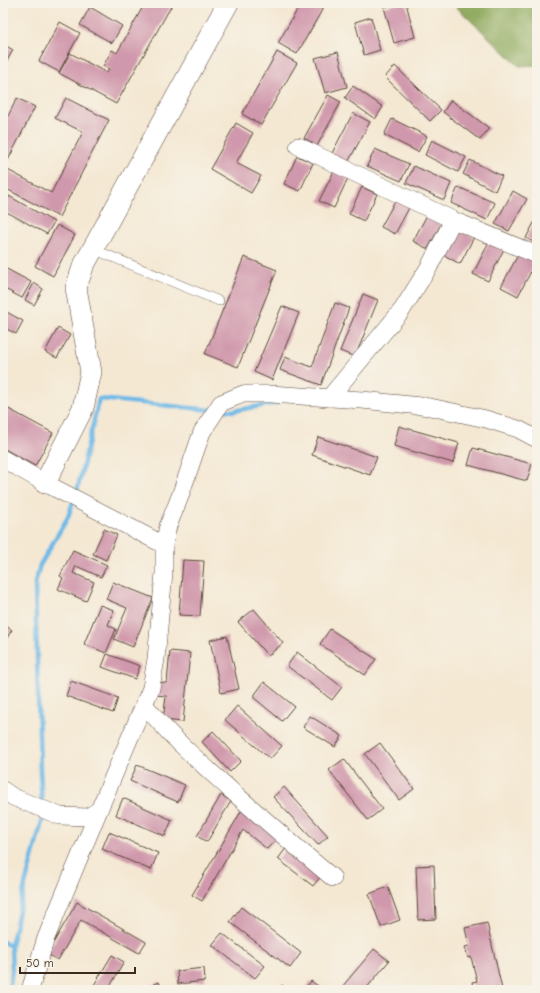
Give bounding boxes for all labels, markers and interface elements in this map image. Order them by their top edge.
scale bar [20,949,135,975]
text: 50 m [26,956,54,970]

